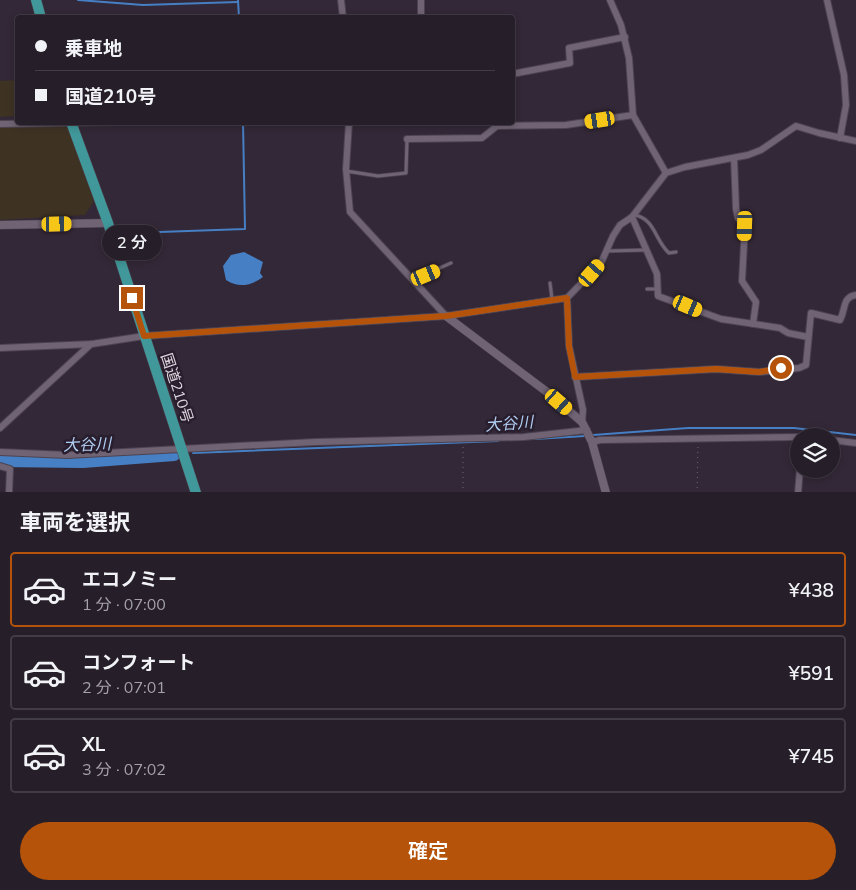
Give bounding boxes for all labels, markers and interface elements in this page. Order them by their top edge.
text: 乗車地 [65,36,122,60]
text: 国道210号 [65,84,156,108]
car [584,110,615,130]
car [736,211,753,241]
car [41,216,72,232]
callout: 2 分 [102,226,162,260]
text: 2 分 [117,232,147,252]
car [576,257,607,289]
car [409,262,442,288]
route end [121,287,143,309]
car [671,293,704,319]
street label: 国道210号 [157,351,198,425]
route start [770,357,792,379]
car [542,386,575,418]
water label: 大谷川 [484,411,536,435]
map controls [790,428,840,478]
button: layers [790,428,840,478]
water label: 大谷川 [63,433,113,455]
text: 車両を選択 [20,508,130,536]
icon: car [22,567,67,612]
text: エコノミー [82,567,177,591]
text: ¥438 [788,578,834,602]
text: 1 分 · 07:00 [82,594,166,614]
icon: car [22,650,67,695]
text: コンフォート [82,650,195,674]
text: ¥591 [788,661,834,685]
text: 2 分 · 07:01 [82,677,166,697]
text: XL [82,732,105,756]
icon: car [22,733,67,778]
text: ¥745 [788,744,834,768]
text: 3 分 · 07:02 [82,759,166,779]
button: 確定 [20,822,836,880]

